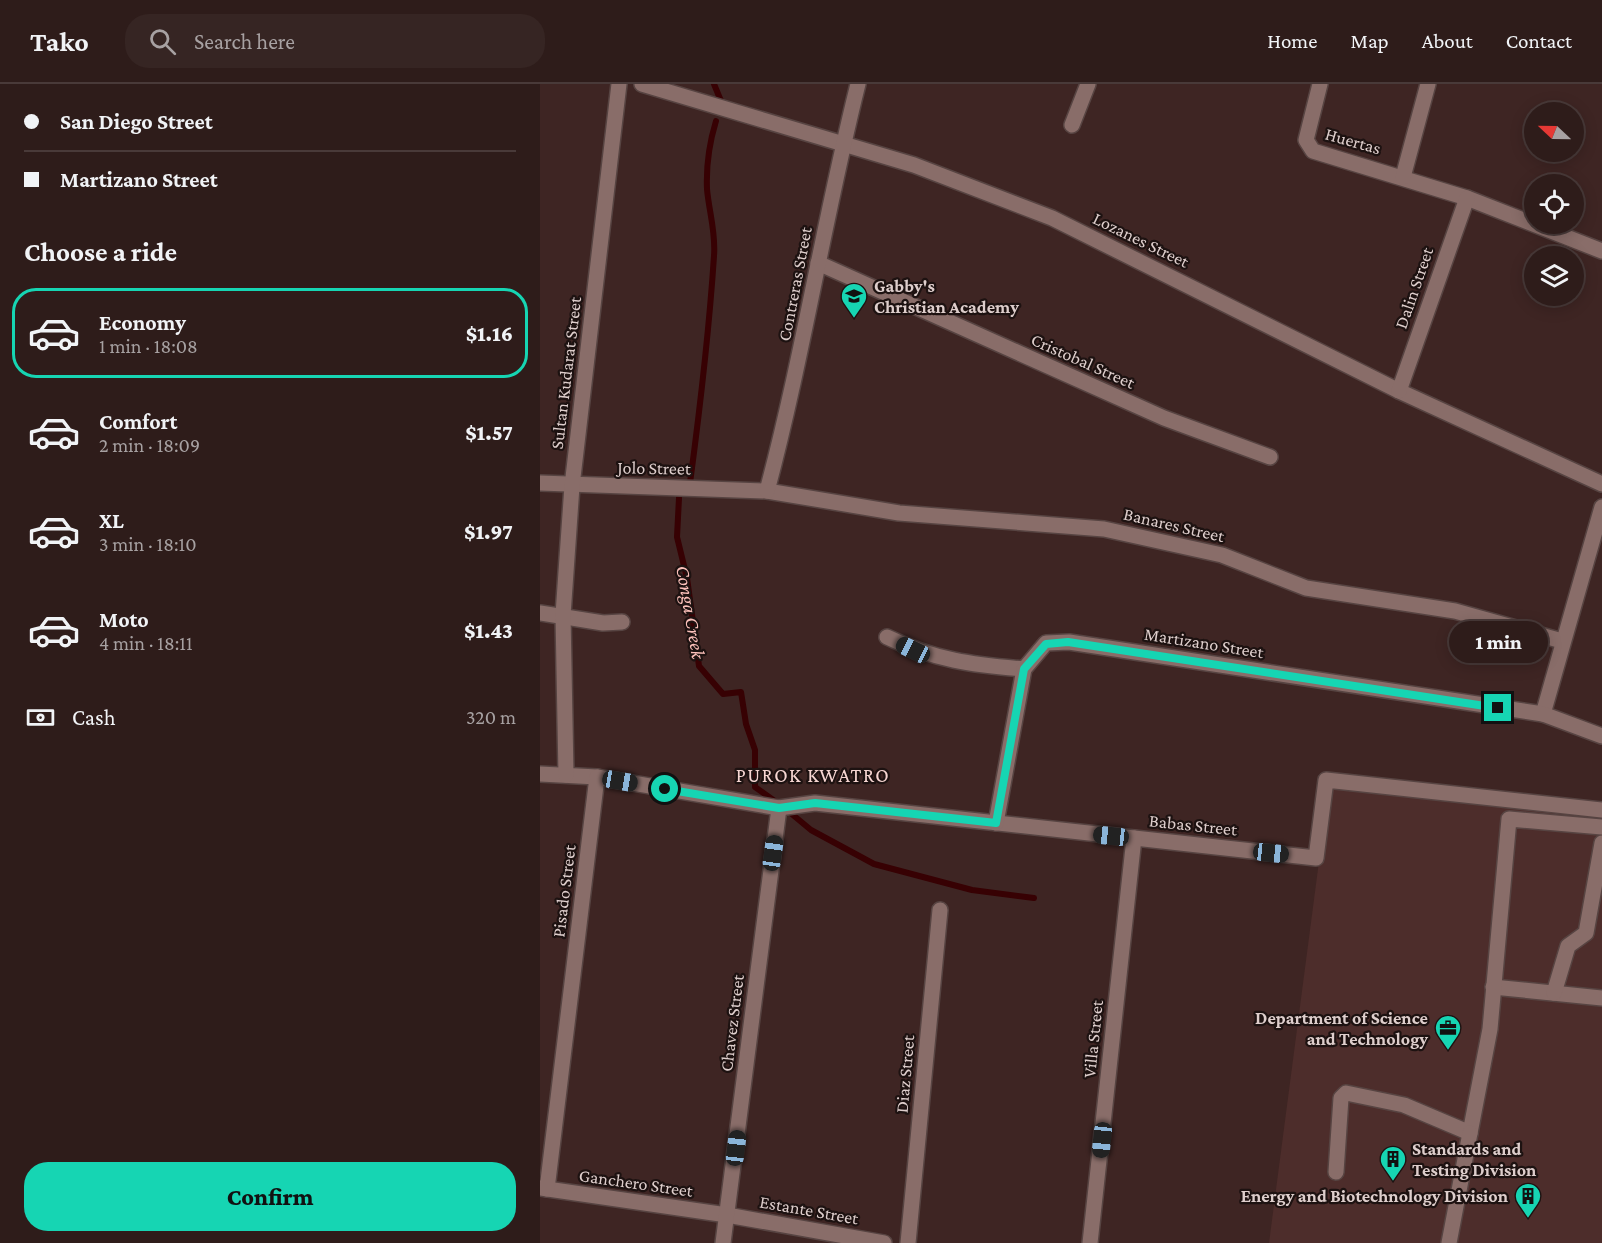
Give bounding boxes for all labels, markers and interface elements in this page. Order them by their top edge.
search box [125,14,545,68]
icon: search [146,25,179,58]
text: Tako [30,26,89,57]
text: Search here [194,29,295,54]
text: Home [1267,29,1317,53]
text: Map [1350,29,1389,53]
text: About [1422,29,1473,53]
text: Contact [1506,29,1572,53]
north arrow [1524,102,1584,162]
map controls [1524,102,1584,306]
text: San Diego Street [60,109,213,134]
street label: Huertas [1323,124,1383,158]
text: Martizano Street [60,167,218,192]
button: locate [1524,174,1584,234]
street label: Lozanes Street [1090,208,1193,272]
street label: Contreras Street [774,224,816,343]
text: Choose a ride [24,237,177,267]
street label: Dalin Street [1391,244,1438,331]
button: layers [1524,246,1584,306]
place label: Gabby's Christian Academy [874,276,1019,317]
school or university icon: Gabby's Christian Academy [839,281,869,319]
street label: Sultan Kudarat Street [547,295,585,450]
icon: car [27,306,81,360]
text: Economy [99,310,186,335]
text: $1.16 [466,321,513,346]
street label: Cristobal Street [1028,329,1139,393]
text: 1 min · 18:08 [99,335,198,357]
icon: car [27,405,81,459]
text: Comfort [99,409,177,434]
text: $1.57 [465,420,513,445]
text: 2 min · 18:09 [99,434,200,456]
street label: Jolo Street [615,457,692,479]
icon: car [27,504,81,558]
street label: Banares Street [1122,504,1227,547]
text: XL [99,508,124,533]
text: $1.97 [464,519,513,544]
text: 3 min · 18:10 [99,533,197,555]
water label: Conga Creek [671,564,710,662]
icon: car [27,603,81,657]
text: Moto [99,607,149,632]
text: $1.43 [464,618,513,643]
callout: 1 min [1448,621,1548,663]
street label: Martizano Street [1143,624,1266,662]
text: 1 min [1475,631,1522,653]
text: 4 min · 18:11 [99,632,193,654]
car [893,634,933,666]
route end [1484,694,1511,721]
icon: cash [24,701,57,734]
text: Cash [72,705,116,730]
text: 320 m [466,706,516,728]
district label: PUROK KWATRO [736,764,890,786]
car [601,769,639,793]
route start [651,775,678,802]
street label: Babas Street [1148,810,1239,840]
car [1092,825,1130,847]
car [762,834,784,872]
car [1252,842,1290,864]
street label: Pisado Street [548,843,580,938]
street label: Chavez Street [716,972,748,1073]
street label: Villa Street [1079,998,1107,1079]
place label: Department of Science and Technology [1255,1008,1428,1049]
office icon: Department of Science and Technology [1433,1013,1463,1051]
street label: Diaz Street [892,1033,918,1114]
car [1091,1121,1113,1159]
car [725,1129,747,1167]
place label: Standards and Testing Division [1412,1139,1537,1180]
building icon: Standards and Testing Division [1378,1144,1408,1182]
button: Confirm [24,1162,516,1231]
street label: Ganchero Street [578,1165,695,1201]
building icon: Energy and Biotechnology Division [1513,1181,1543,1219]
place label: Energy and Biotechnology Division [1241,1186,1509,1206]
street label: Estante Street [758,1191,861,1229]

